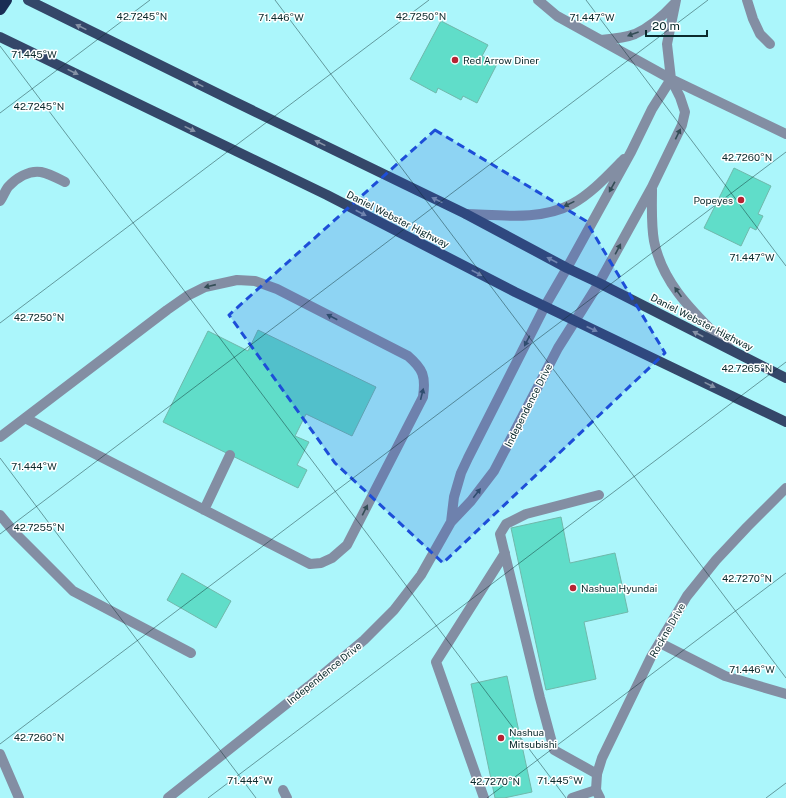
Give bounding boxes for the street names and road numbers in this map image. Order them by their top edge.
street label: Daniel Webster Highway [345,188,452,250]
street label: Daniel Webster Highway [649,291,756,353]
street label: Independence Drive [502,361,554,449]
street label: Rockne Drive [647,600,688,659]
street label: Independence Drive [284,639,364,707]

